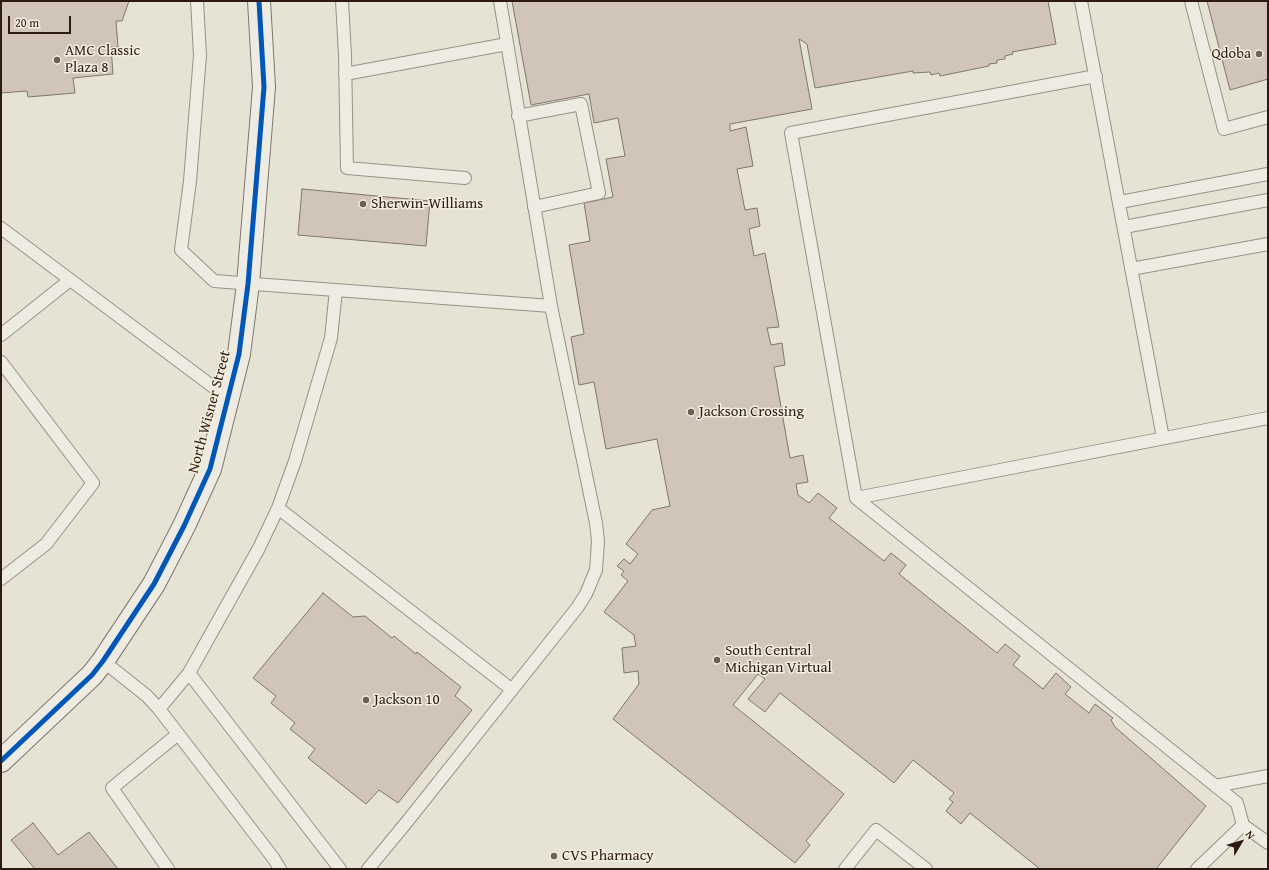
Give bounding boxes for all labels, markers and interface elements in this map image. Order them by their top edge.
scale bar [10,8,73,34]
text: 20 m [15,14,39,31]
place label: AMC Classic Plaza 8 [65,42,140,77]
place label: Qdoba [1211,45,1251,63]
marker: Qdoba [1254,49,1264,59]
marker: AMC Classic Plaza 8 [52,55,62,65]
place label: Sherwin-Williams [371,195,483,213]
marker: Sherwin-Williams [358,199,368,209]
street label: North Wisner Street [185,349,235,475]
place label: Jackson Crossing [699,403,804,421]
marker: Jackson Crossing [686,407,696,417]
place label: South Central Michigan Virtual [725,642,832,677]
marker: South Central Michigan Virtual [712,655,722,665]
place label: Jackson 10 [374,691,440,709]
marker: Jackson 10 [361,695,371,705]
north arrow [1221,822,1261,862]
text: N [1242,827,1259,842]
place label: CVS Pharmacy [562,847,654,865]
marker: CVS Pharmacy [549,851,559,861]

